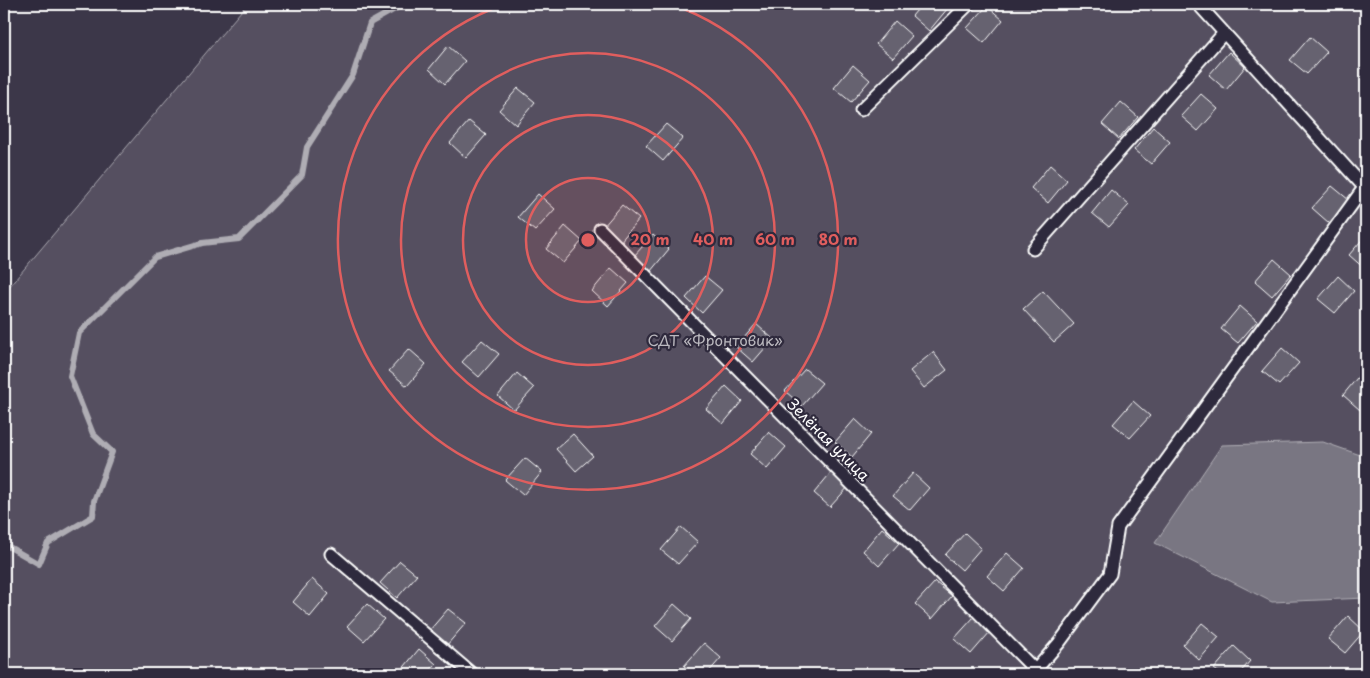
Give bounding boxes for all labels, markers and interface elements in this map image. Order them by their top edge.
text: 20 m [631,227,669,250]
text: 40 m [693,227,733,250]
text: 60 m [755,227,795,250]
text: 80 m [818,227,858,250]
centre of rings [579,231,597,249]
park label: СДТ «Фронтовик» [647,328,783,351]
street label: Зелёная улица [782,392,876,486]

